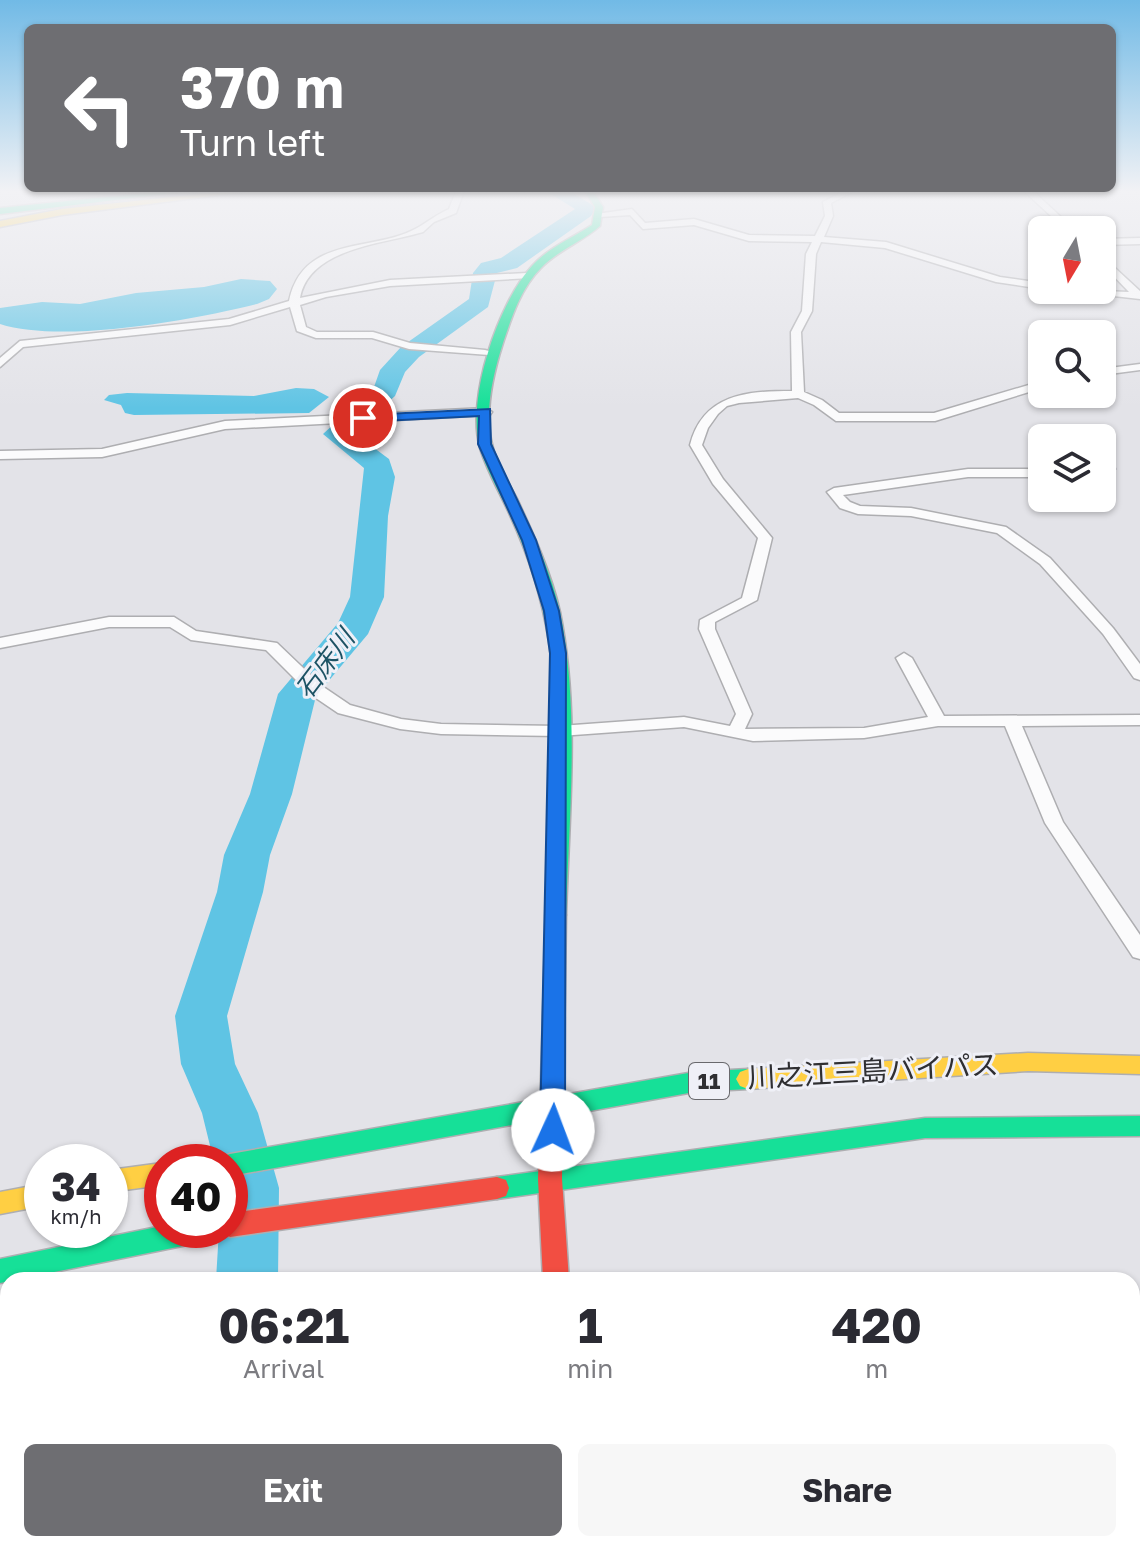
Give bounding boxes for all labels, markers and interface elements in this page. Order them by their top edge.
text: 370 m [180,53,344,120]
icon: left [48,56,152,160]
text: Turn left [180,121,326,164]
north arrow [1028,216,1116,304]
map controls [1028,216,1116,512]
button: search [1028,320,1116,408]
pin [329,384,397,452]
icon: arrive [341,396,385,440]
button: layers [1028,424,1116,512]
water label: 石床川 [289,621,362,704]
street label: 川之江三島バイパス [747,1047,999,1094]
road number: 11 [689,1063,729,1099]
position arrow [511,1088,595,1172]
speed limit sign: 40 [144,1144,248,1248]
text: 34 [51,1162,101,1210]
text: km/h [51,1204,101,1228]
text: 06:21 [218,1296,349,1354]
text: 1 [578,1296,603,1354]
text: 420 [831,1296,922,1354]
text: Arrival [243,1353,324,1384]
text: min [567,1353,613,1384]
text: m [865,1353,888,1384]
button: Exit [24,1444,562,1536]
button: Share [578,1444,1116,1536]

